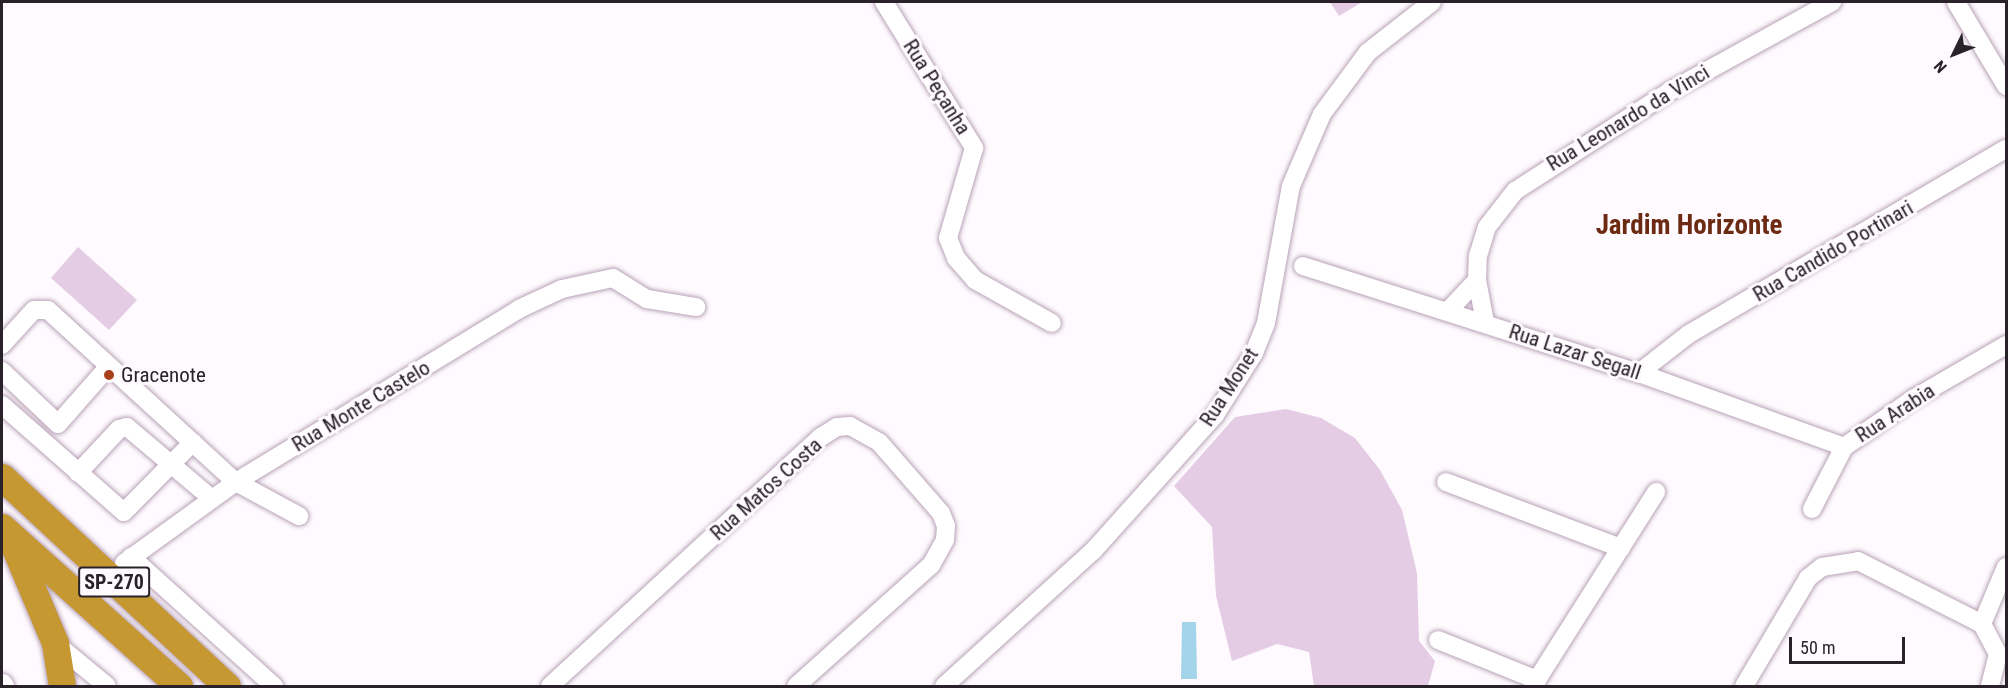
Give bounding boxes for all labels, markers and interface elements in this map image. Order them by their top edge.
north arrow [1924,24,1984,84]
street label: Rua Peçanha [898,35,976,139]
text: N [1930,57,1951,77]
street label: Rua Leonardo da Vinci [1542,59,1714,177]
street label: Rua Candido Portinari [1748,195,1918,307]
district label: Jardim Horizonte [1596,210,1782,242]
street label: Rua Lazar Segall [1506,319,1644,385]
street label: Rua Monet [1194,343,1264,431]
street label: Rua Monte Castelo [287,355,435,457]
place label: Gracenote [121,362,206,388]
marker: Gracenote [102,368,116,382]
street label: Rua Arabia [1851,378,1939,448]
street label: Rua Matos Costa [705,432,827,546]
road number: SP-270 [78,565,150,599]
scale bar [1792,625,1908,663]
text: 50 m [1800,637,1835,658]

